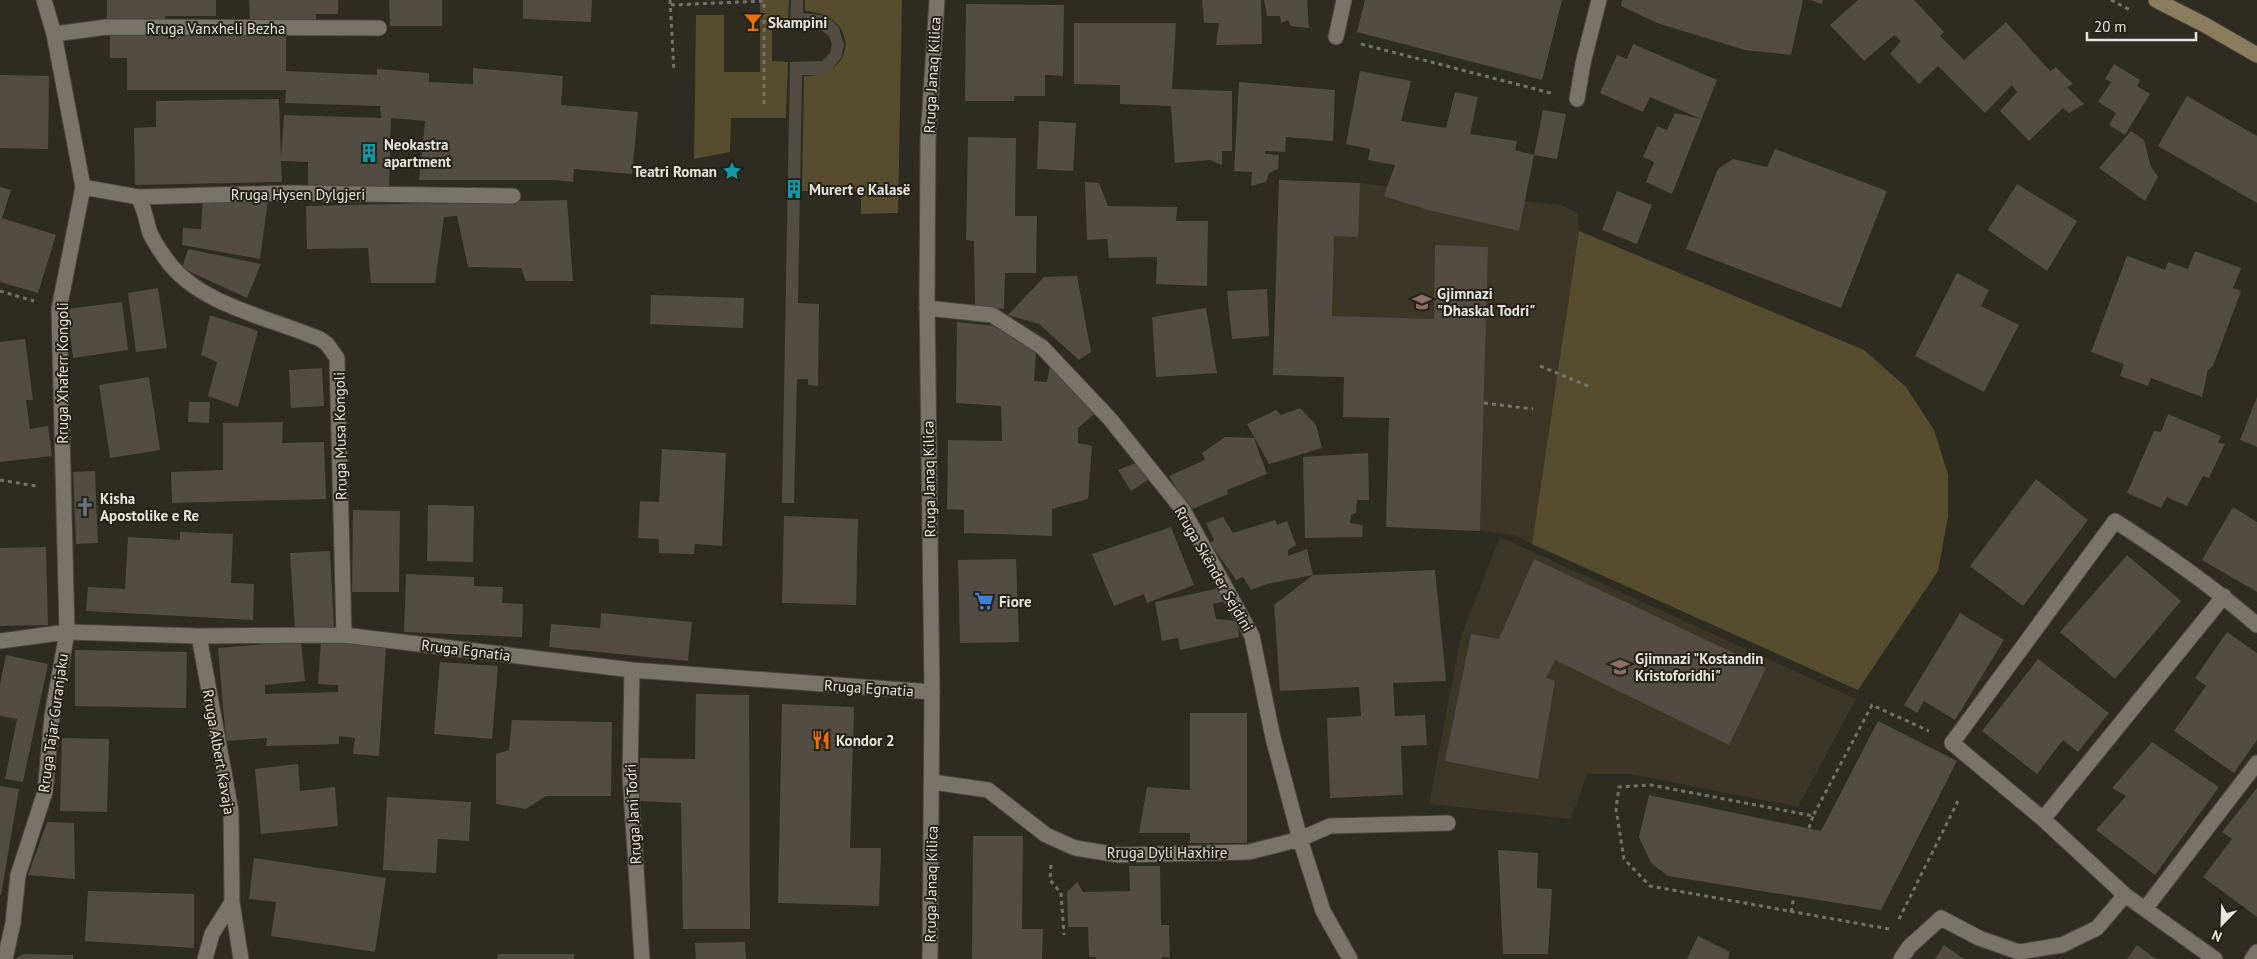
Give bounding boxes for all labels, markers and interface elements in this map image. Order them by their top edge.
scale bar [2087,10,2196,42]
bar icon: Skampini [742,11,764,33]
place label: Skampini [768,13,827,32]
street label: Rruga Janaq Kilica [919,16,945,134]
text: 20 m [2094,17,2127,36]
street label: Rruga Vanxheli Bezha [147,19,285,38]
place label: Neokastra apartment [384,135,452,171]
building icon: Neokastra apartment [358,142,380,164]
place icon: Teatri Roman [721,160,743,182]
place label: Teatri Roman [633,162,717,181]
building icon: Murert e Kalasë [783,178,805,200]
place label: Murert e Kalasë [809,180,911,199]
street label: Rruga Hysen Dylgjeri [231,185,365,204]
place label: Gjimnazi "Dhaskal Todri" [1437,284,1535,320]
school or university icon: Gjimnazi "Dhaskal Todri" [1411,291,1433,313]
street label: Rruga Xhaferr Kongoli [53,302,72,444]
street label: Rruga Musa Kongoli [329,372,351,500]
street label: Rruga Janaq Kilica [918,420,940,538]
place label: Kisha Apostolike e Re [100,489,200,525]
church icon: Kisha Apostolike e Re [74,496,96,518]
street label: Rruga Skënder Sejdini [1171,503,1257,635]
supermarket icon: Fiore [973,590,995,612]
place label: Fiore [999,592,1032,611]
street label: Rruga Egnatia [420,635,512,665]
place label: Gjimnazi "Kostandin Kristoforidhi" [1635,649,1763,685]
street label: Rruga Tajar Guranjaku [34,652,72,794]
school or university icon: Gjimnazi "Kostandin Kristoforidhi" [1609,656,1631,678]
street label: Rruga Egnatia [824,675,914,701]
street label: Rruga Albert Kavaja [199,688,239,816]
restaurant icon: Kondor 2 [810,729,832,751]
place label: Kondor 2 [836,731,895,750]
street label: Rruga Jani Todri [621,763,645,865]
street label: Rruga Janaq Kilica [920,825,942,943]
street label: Rruga Dyli Haxhire [1107,843,1227,862]
north arrow [2197,899,2247,949]
text: N [2209,926,2225,946]

